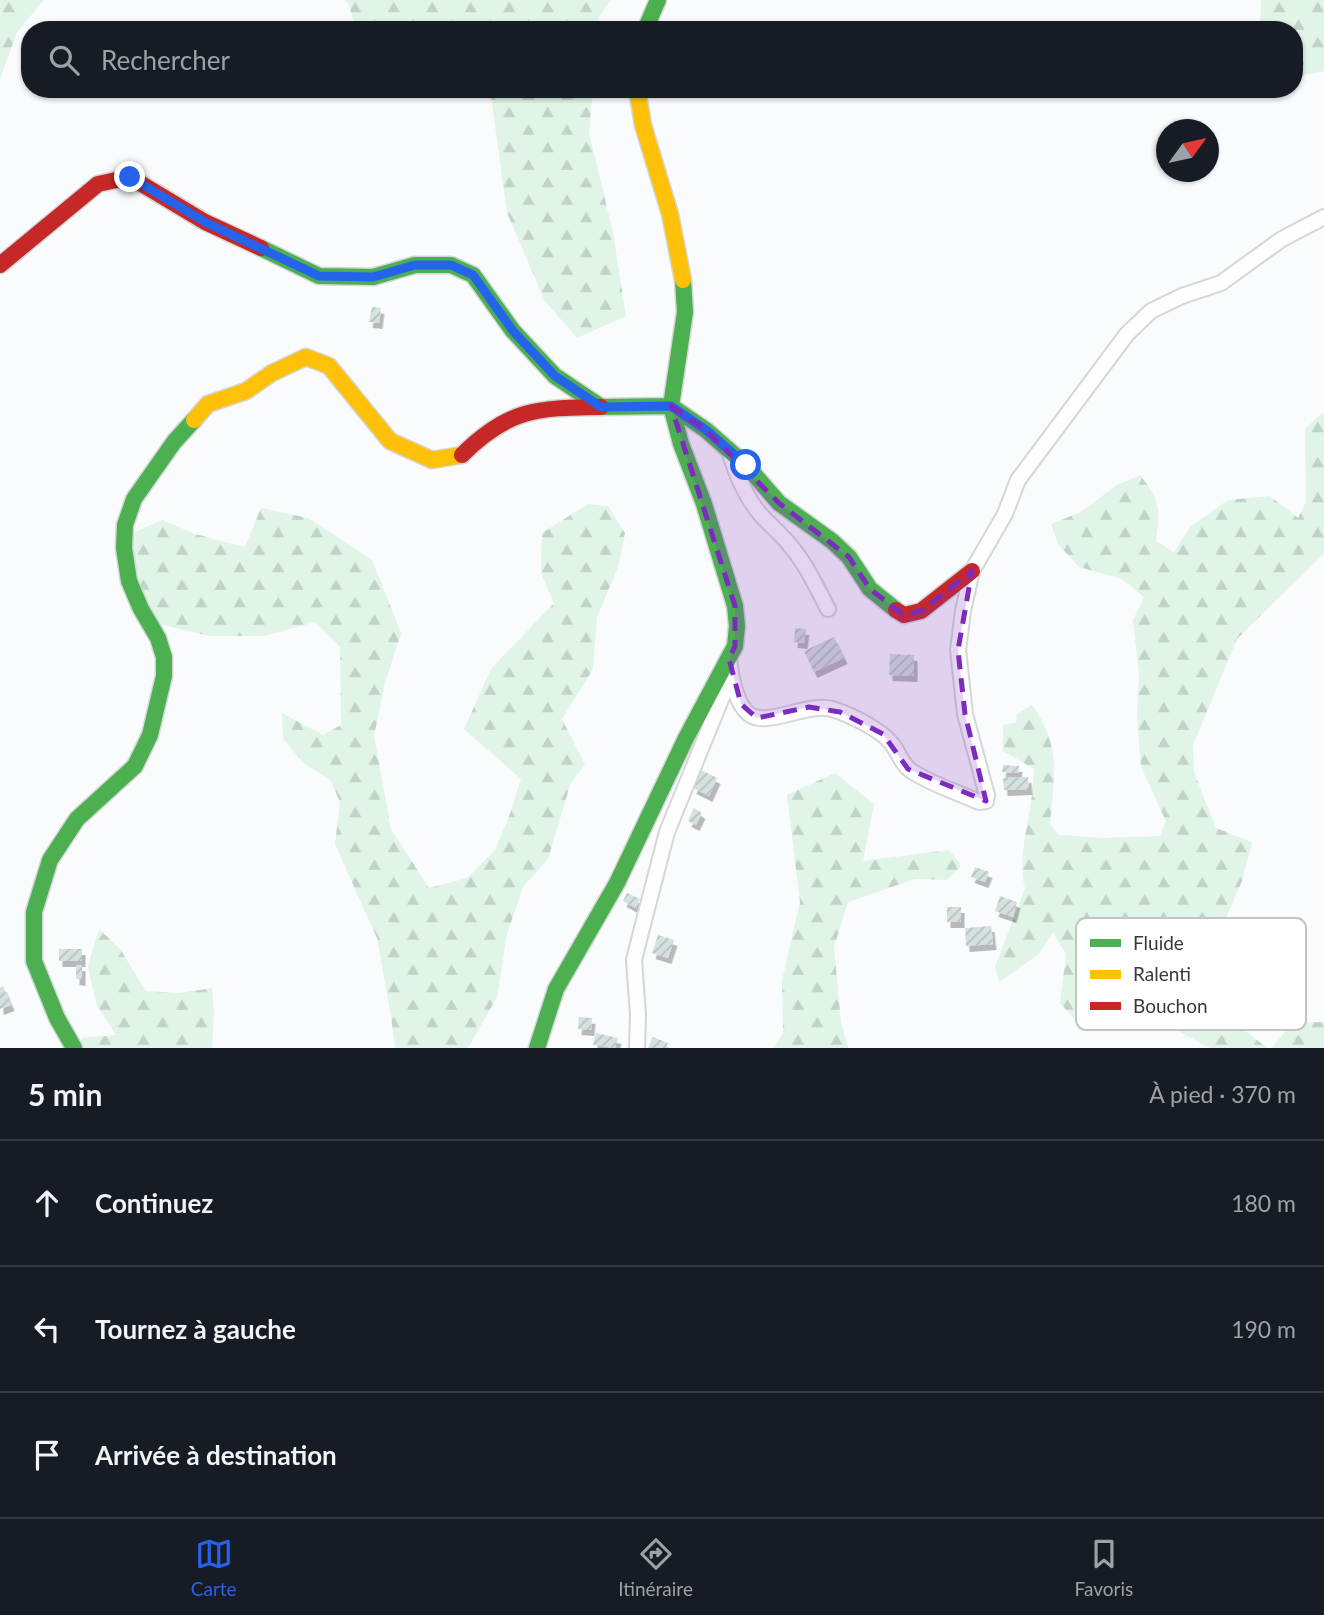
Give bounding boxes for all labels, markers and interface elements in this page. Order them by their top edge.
search box [21,21,1303,98]
icon: search [45,41,83,79]
text: Rechercher [101,44,230,76]
north arrow [1156,119,1219,182]
route end [114,161,145,192]
route start [730,449,761,480]
legend [1076,918,1306,1030]
text: Fluide [1133,931,1184,954]
text: Ralenti [1133,962,1191,985]
text: Bouchon [1133,994,1208,1017]
text: 5 min [28,1076,102,1112]
text: À pied · 370 m [1149,1080,1296,1108]
icon: ahead [28,1184,66,1222]
text: Continuez [95,1187,213,1219]
text: 180 m [1231,1189,1296,1217]
icon: left [28,1310,66,1348]
text: Tournez à gauche [95,1313,296,1345]
text: 190 m [1231,1315,1296,1343]
icon: arrive [28,1436,66,1474]
text: Arrivée à destination [95,1439,337,1471]
tab: Carte [191,1535,237,1600]
tab: Itinéraire [618,1535,693,1600]
tab: Favoris [1075,1535,1133,1600]

